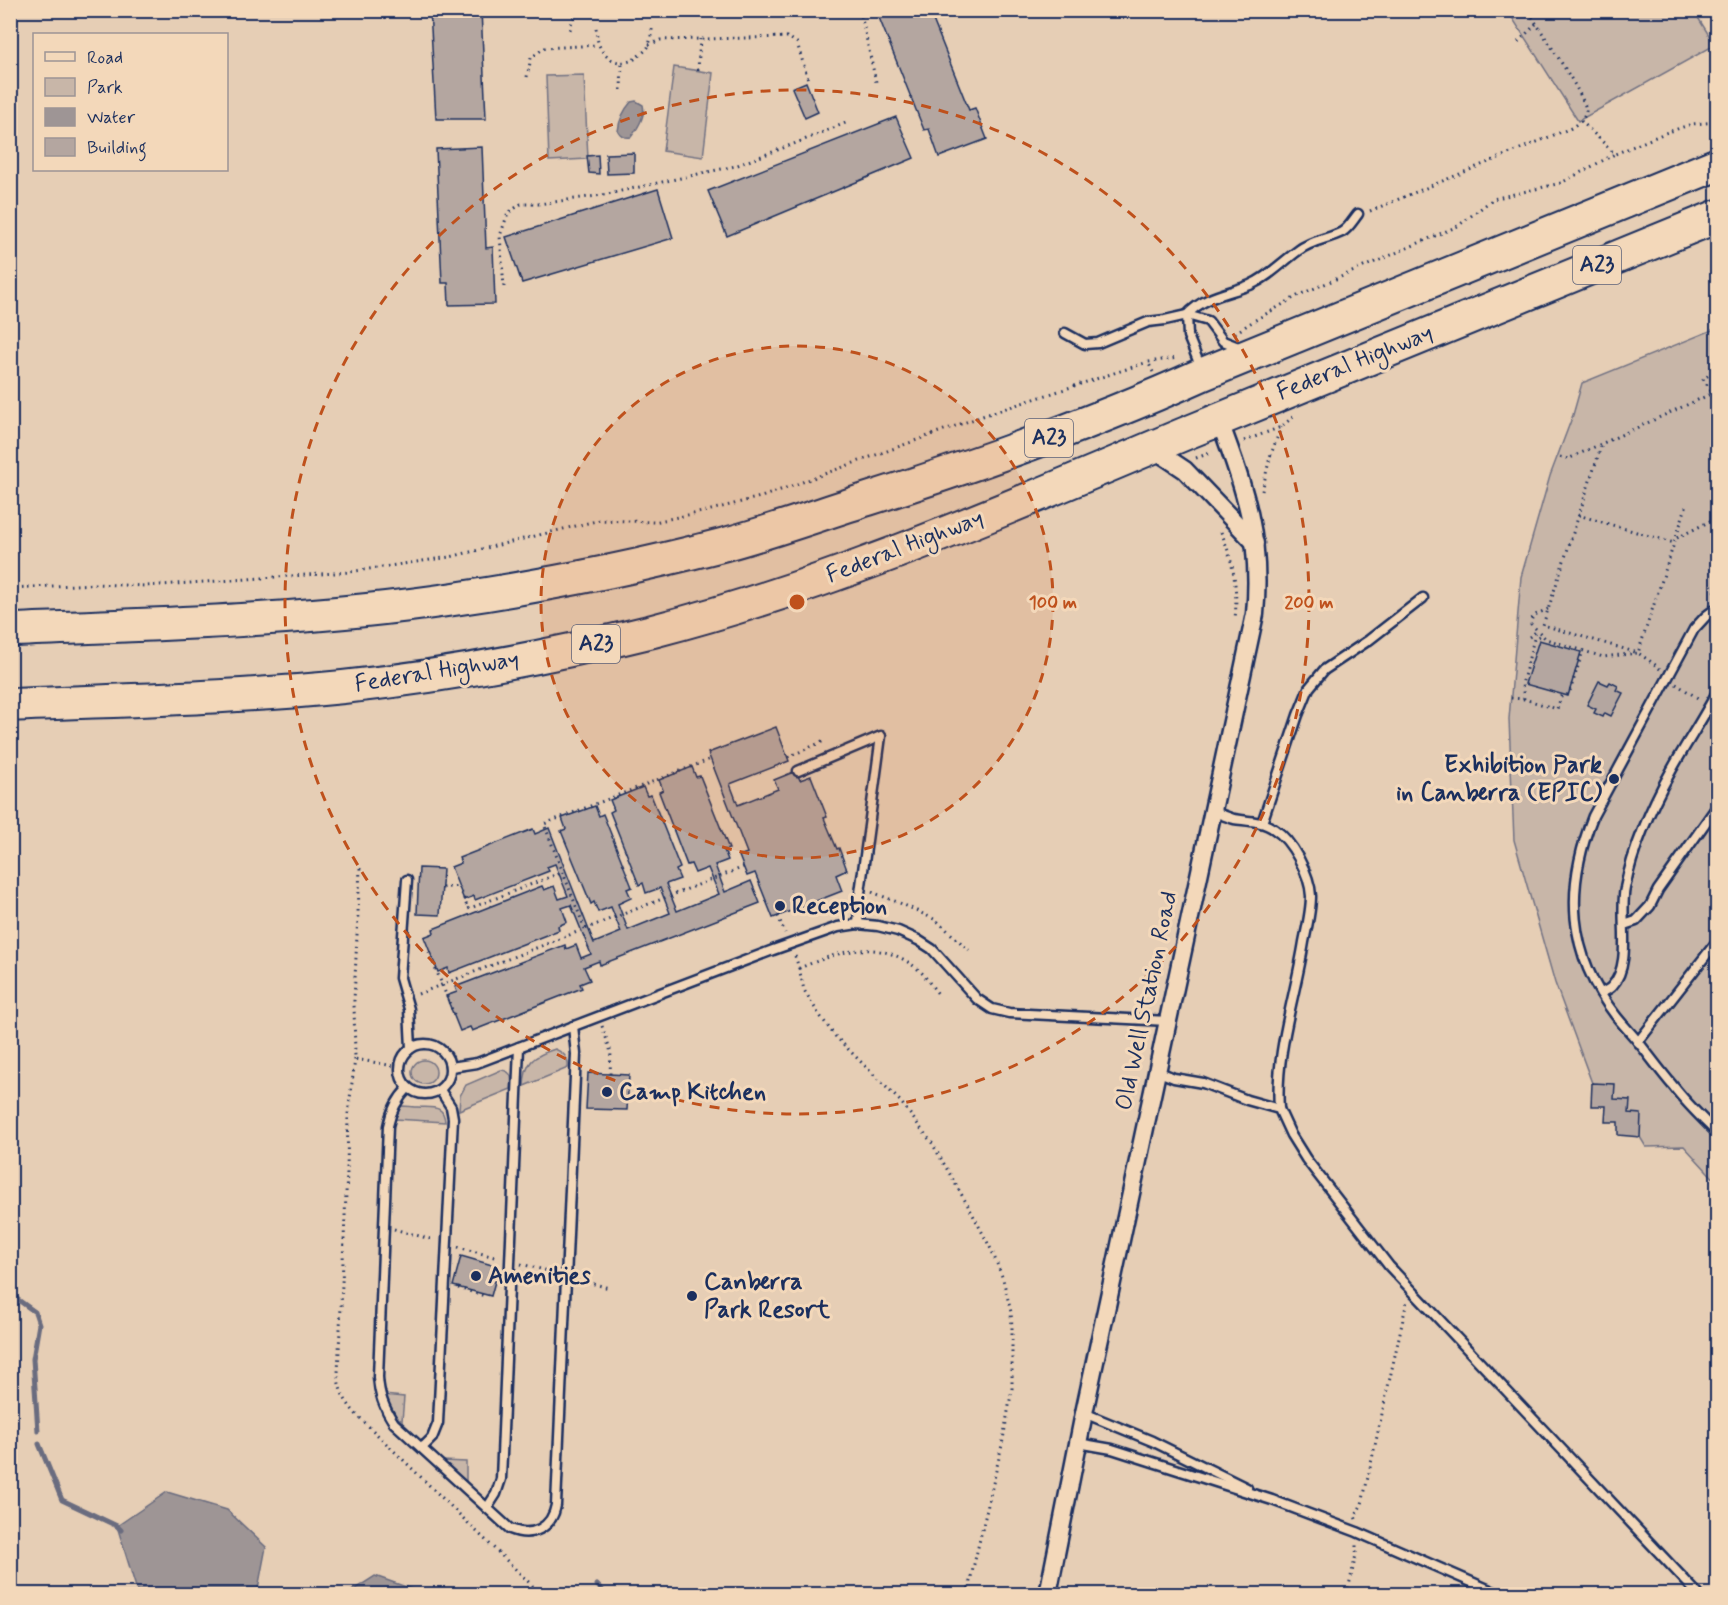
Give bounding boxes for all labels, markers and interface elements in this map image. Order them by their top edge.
legend [33,33,228,171]
text: Road [87,46,123,70]
text: Park [87,76,123,100]
text: Water [87,106,136,130]
text: Building [87,136,147,162]
road number: A23 [1573,246,1621,284]
street label: Federal Highway [1272,318,1439,410]
road number: A23 [1025,419,1073,457]
street label: Federal Highway [822,503,989,593]
text: 100 m [1029,591,1077,615]
text: 200 m [1284,591,1334,615]
centre of rings [787,592,807,612]
road number: A23 [572,625,620,663]
street label: Federal Highway [353,644,522,702]
place label: Exhibition Park in Canberra (EPIC) [1396,750,1602,809]
marker: Exhibition Park in Canberra (EPIC) [1607,772,1621,786]
street label: Old Well Station Road [1109,889,1185,1113]
place label: Reception [792,891,887,922]
marker: Reception [773,899,787,913]
place label: Camp Kitchen [619,1077,766,1108]
marker: Camp Kitchen [600,1085,614,1099]
place label: Amenities [488,1261,591,1292]
place label: Canberra Park Resort [704,1267,831,1326]
marker: Amenities [469,1269,483,1283]
marker: Canberra Park Resort [685,1289,699,1303]

